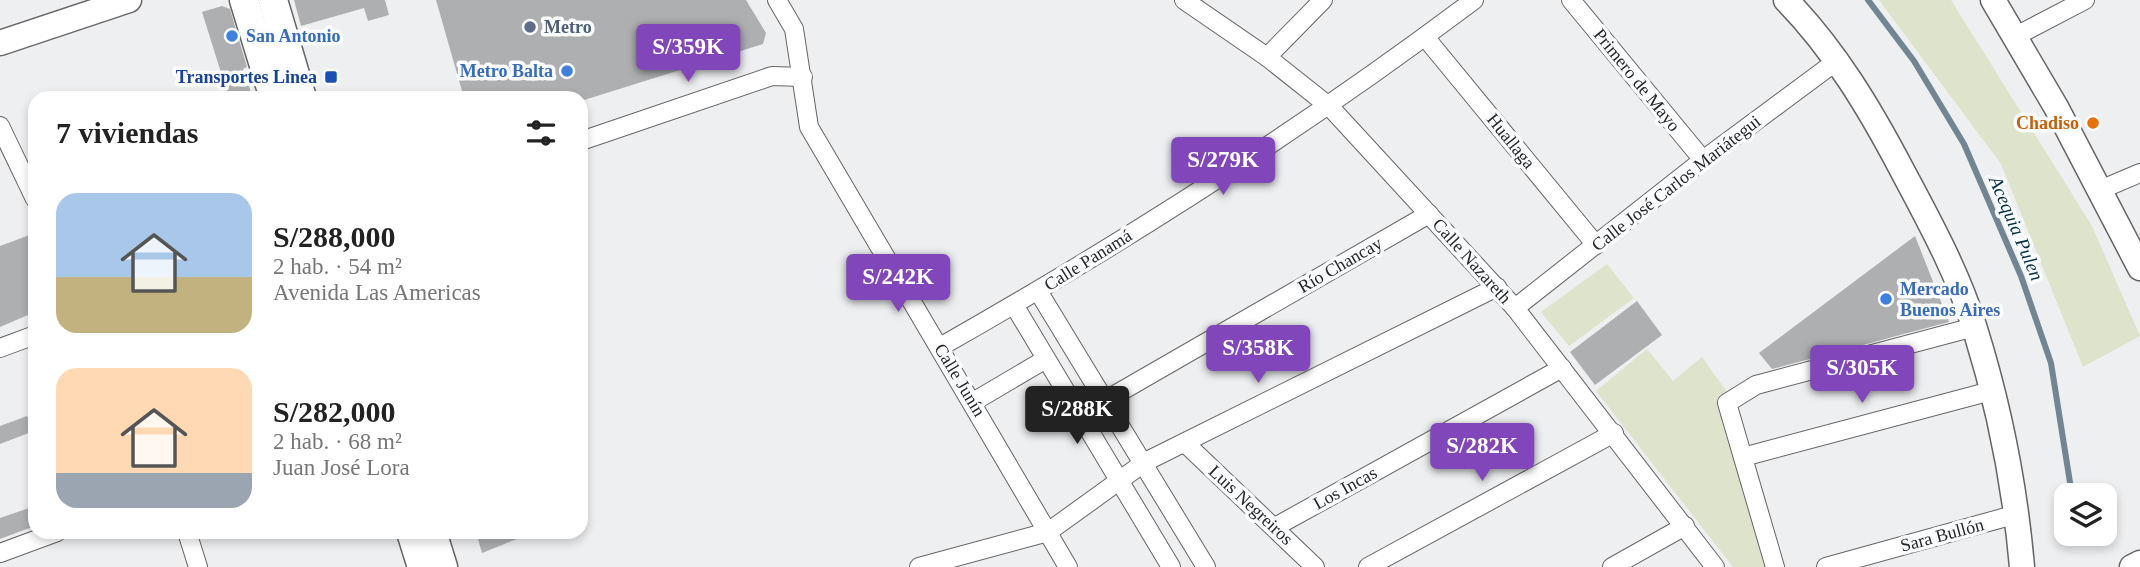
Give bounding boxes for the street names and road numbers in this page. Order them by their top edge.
street label: Primero de Mayo [1590,25,1684,135]
street label: Huallaga [1483,109,1539,173]
street label: Calle José Carlos Mariátegui [1588,111,1764,255]
street label: Calle Nazareth [1429,214,1515,308]
street label: Calle Panamá [1041,225,1135,295]
street label: Río Chancay [1295,233,1385,297]
street label: Calle Junín [930,340,990,420]
street label: Luis Negreiros [1205,461,1297,549]
street label: Los Incas [1310,462,1380,514]
street label: Sara Bullón [1898,514,1986,556]

